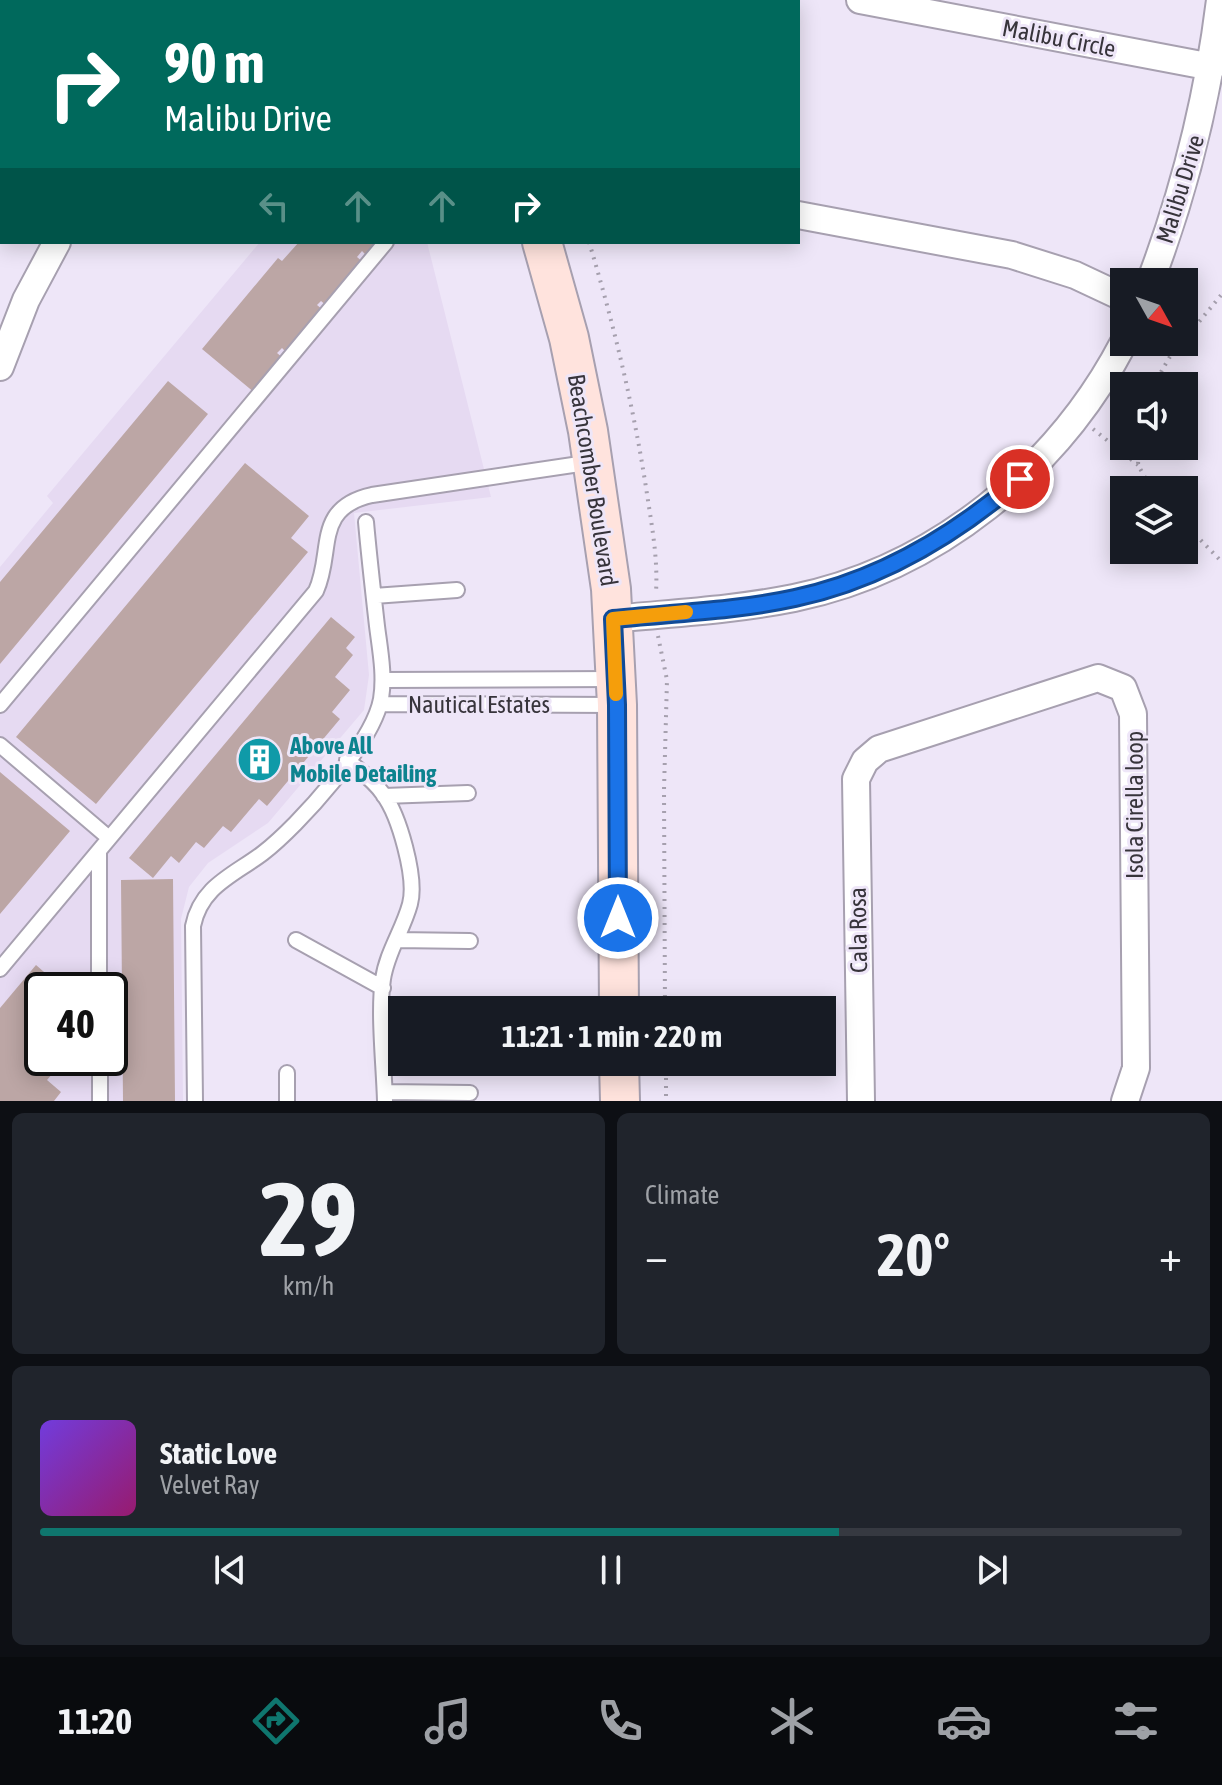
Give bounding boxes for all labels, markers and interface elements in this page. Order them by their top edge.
street label: Malibu Circle [1000,14,1118,62]
text: 90 m [164,31,265,95]
icon: right [32,32,136,136]
text: Malibu Drive [164,97,332,139]
street label: Malibu Drive [1151,132,1209,246]
icon: left [252,184,296,228]
icon: ahead [336,184,380,228]
icon: ahead [420,184,464,228]
icon: right [504,184,548,228]
north arrow [1110,268,1198,356]
map controls [1110,268,1198,564]
street label: Beachcomber Boulevard [563,372,623,588]
button: sound [1110,372,1198,460]
pin [986,445,1054,513]
icon: arrive [998,457,1042,501]
button: layers [1110,476,1198,564]
street label: Nautical Estates [408,691,550,718]
street label: Isola Cirella loop [1121,731,1148,879]
place label: Above All Mobile Detailing [289,732,437,787]
building icon: Above All Mobile Detailing [235,735,283,783]
position arrow [576,876,660,960]
street label: Cala Rosa [844,887,872,973]
speed limit sign: 40 [24,972,128,1076]
text: 11:21 · 1 min · 220 m [502,1019,722,1053]
text: 29 [260,1159,357,1278]
text: Climate [645,1180,719,1210]
text: 20° [877,1220,950,1289]
text: − [645,1230,668,1280]
text: + [1159,1230,1182,1280]
text: km/h [283,1271,334,1301]
text: Static Love [160,1436,277,1470]
text: Velvet Ray [160,1470,260,1500]
icon: previous [208,1548,252,1592]
icon: pause [589,1548,633,1592]
icon: next [970,1548,1014,1592]
icon: directions [248,1693,304,1749]
icon: music [420,1693,476,1749]
icon: phone [592,1693,648,1749]
icon: climate [764,1693,820,1749]
icon: car [936,1693,992,1749]
icon: filters [1108,1693,1164,1749]
text: 11:20 [58,1700,132,1742]

